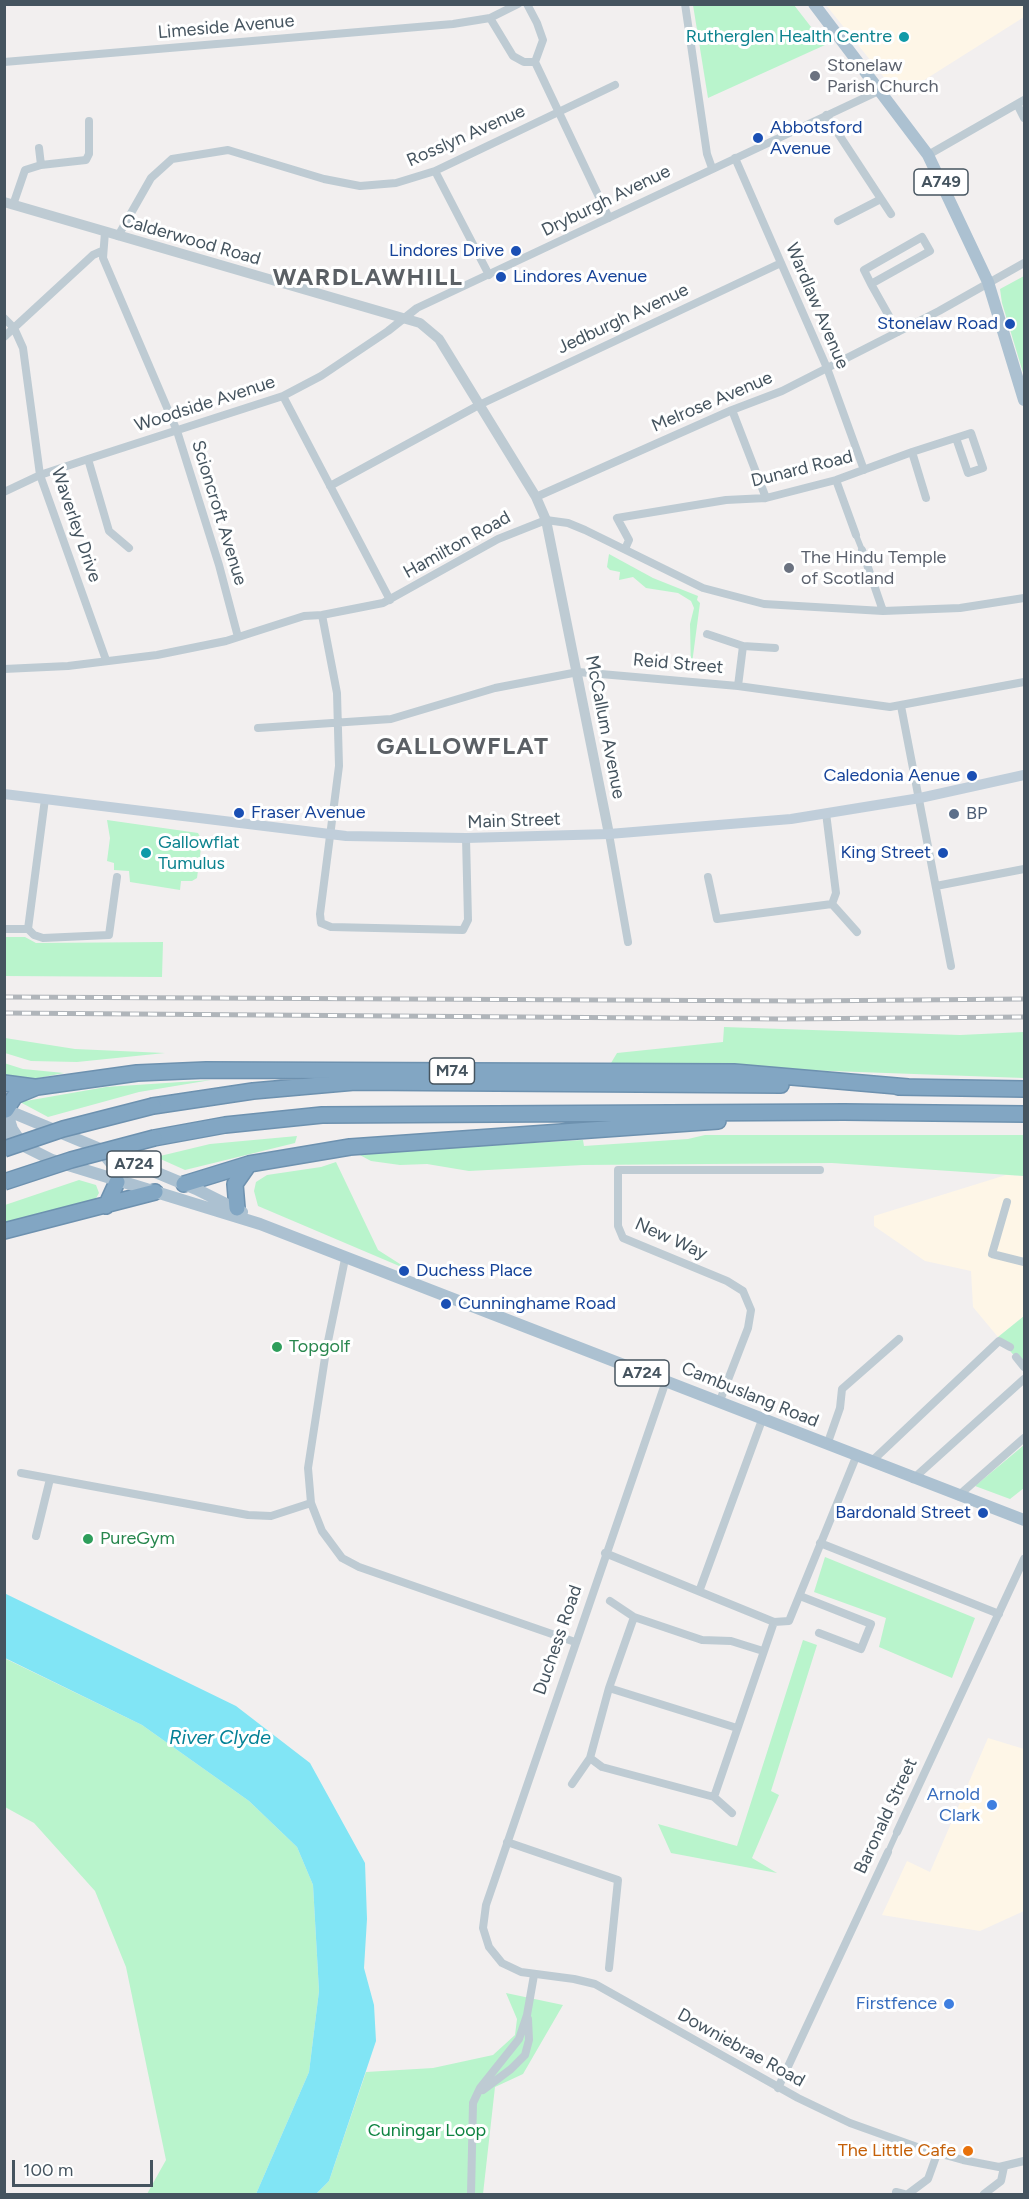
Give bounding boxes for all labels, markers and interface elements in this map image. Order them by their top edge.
street label: Limeside Avenue [157,10,295,44]
place label: Rutherglen Health Centre [686,26,892,48]
marker: Rutherglen Health Centre [897,30,911,44]
place label: Stonelaw Parish Church [827,55,938,98]
marker: Stonelaw Parish Church [808,69,822,83]
street label: Rosslyn Avenue [403,100,529,172]
place label: Abbotsford Avenue [770,117,863,160]
marker: Abbotsford Avenue [751,131,765,145]
street label: Dryburgh Avenue [538,160,674,242]
road number: A749 [914,169,968,195]
street label: Calderwood Road [119,210,263,270]
place label: Lindores Drive [389,240,504,262]
street label: Wardlaw Avenue [781,240,853,372]
marker: Lindores Drive [509,244,523,258]
district label: WARDLAWHILL [273,264,463,292]
place label: Lindores Avenue [513,266,647,288]
marker: Lindores Avenue [494,270,508,284]
street label: Jedburgh Avenue [554,279,692,359]
place label: Stonelaw Road [877,313,998,335]
marker: Stonelaw Road [1003,317,1017,331]
street label: Melrose Avenue [648,367,776,437]
street label: Woodside Avenue [132,371,278,437]
street label: Scioncroft Avenue [187,438,251,588]
street label: Dunard Road [749,446,855,492]
street label: Waverley Drive [46,465,106,585]
street label: Hamilton Road [400,507,514,583]
place label: The Hindu Temple of Scotland [801,547,946,590]
marker: The Hindu Temple of Scotland [782,561,796,575]
street label: Reid Street [632,649,724,679]
street label: McCallum Avenue [580,653,630,801]
district label: GALLOWFLAT [376,733,550,761]
place label: Caledonia Aenue [823,765,960,787]
marker: Caledonia Aenue [965,769,979,783]
place label: Fraser Avenue [251,802,365,824]
place label: BP [966,803,987,825]
marker: Fraser Avenue [232,806,246,820]
marker: BP [947,807,961,821]
street label: Main Street [467,809,561,833]
place label: Gallowflat Tumulus [158,832,240,874]
place label: King Street [840,842,931,864]
marker: Gallowflat Tumulus [139,846,153,860]
marker: King Street [936,846,950,860]
road number: M74 [430,1058,474,1084]
road number: A724 [107,1151,161,1177]
street label: New Way [631,1213,711,1265]
place label: Duchess Place [416,1260,532,1282]
marker: Duchess Place [397,1264,411,1278]
place label: Cunninghame Road [458,1293,616,1315]
marker: Cunninghame Road [439,1297,453,1311]
place label: Topgolf [289,1336,351,1358]
marker: Topgolf [270,1340,284,1354]
street label: Cambuslang Road [678,1358,822,1432]
road number: A724 [615,1360,669,1386]
place label: Bardonald Street [835,1502,971,1524]
marker: Bardonald Street [976,1506,990,1520]
place label: PureGym [100,1528,175,1550]
marker: PureGym [81,1532,95,1546]
street label: Duchess Road [529,1582,587,1698]
water label: River Clyde [169,1726,271,1750]
street label: Baronald Street [850,1755,922,1877]
place label: Arnold Clark [927,1784,980,1826]
marker: Arnold Clark [985,1798,999,1812]
place label: Firstfence [856,1993,937,2015]
marker: Firstfence [942,1997,956,2011]
street label: Downiebrae Road [674,2004,808,2092]
park label: Cuningar Loop [368,2120,486,2142]
place label: The Little Cafe [838,2140,956,2162]
marker: The Little Cafe [961,2144,975,2158]
scale bar [15,2148,156,2186]
text: 100 m [23,2159,73,2181]

